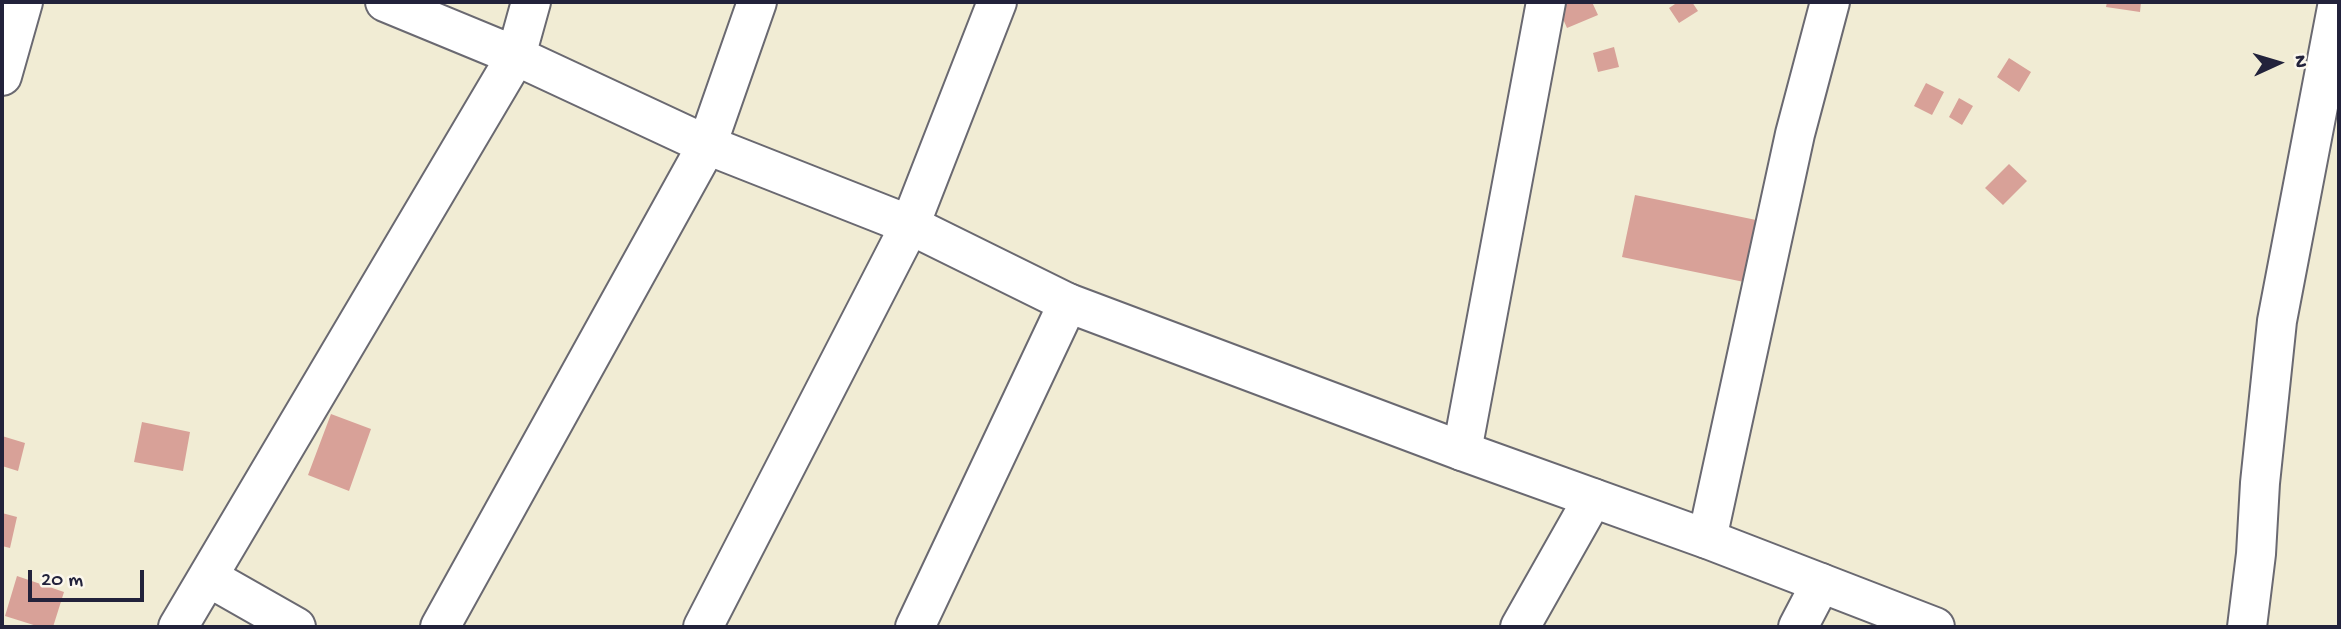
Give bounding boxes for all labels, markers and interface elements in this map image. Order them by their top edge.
north arrow [2243,28,2313,98]
text: N [2288,55,2311,68]
scale bar [32,556,147,600]
text: 20 m [41,569,83,594]

